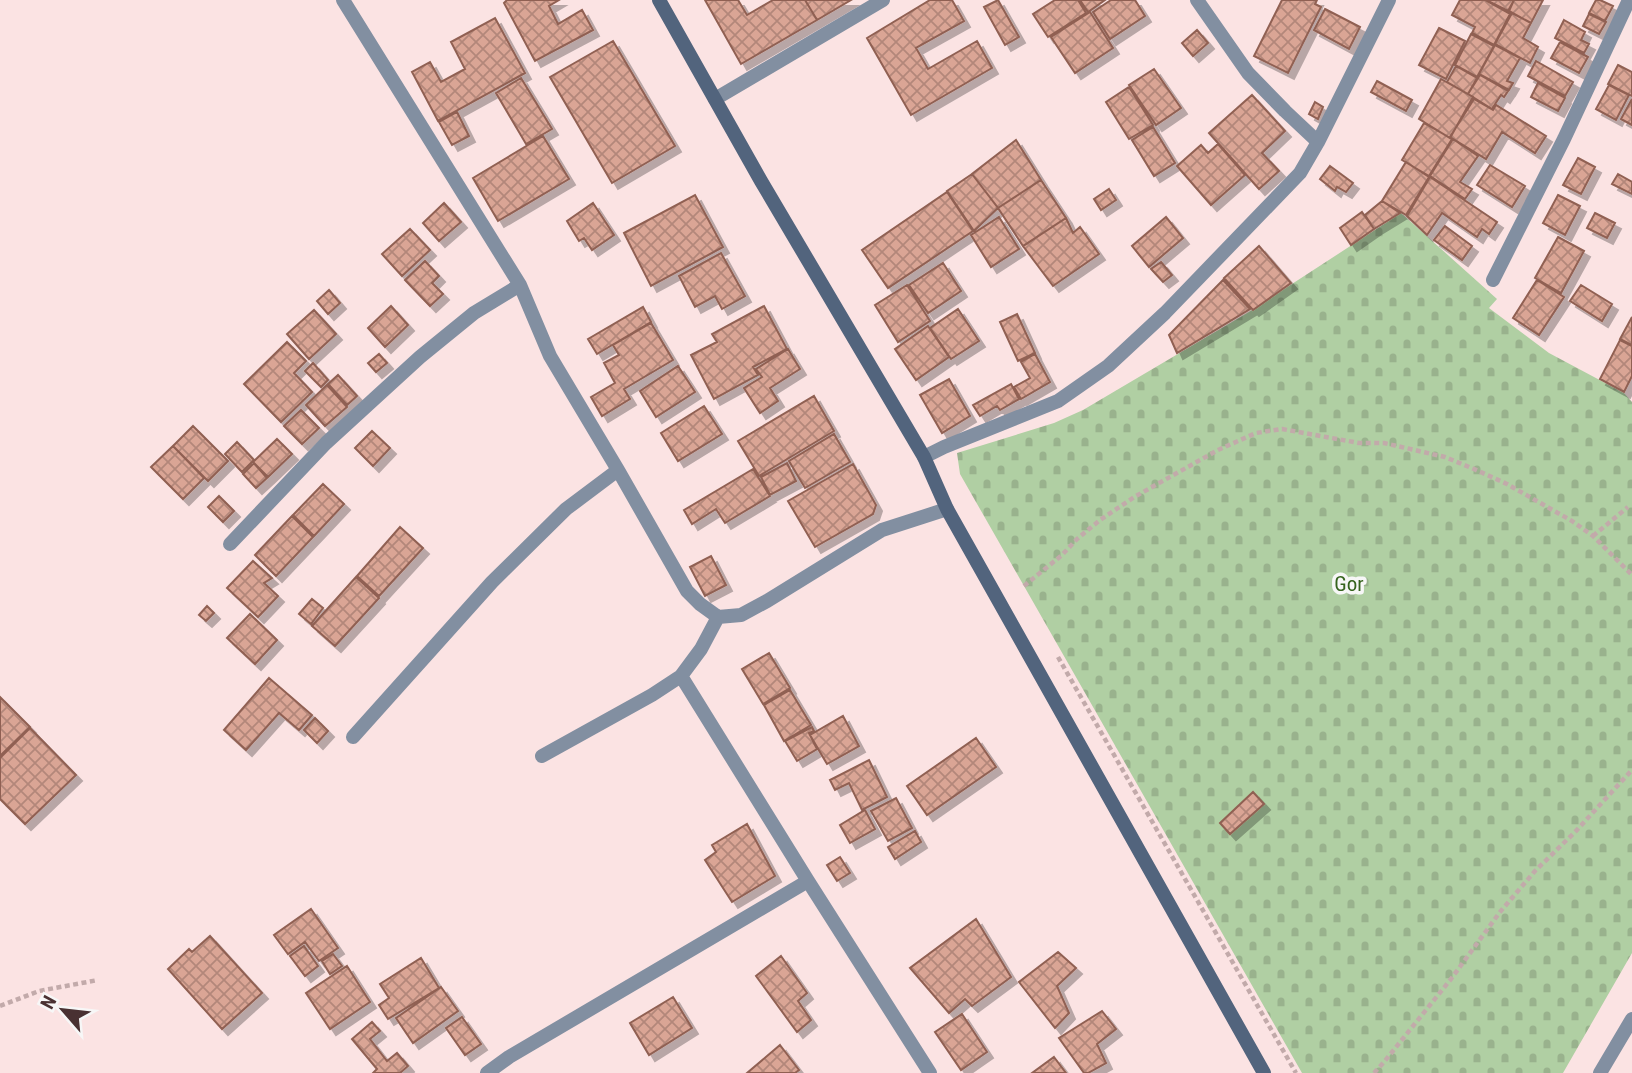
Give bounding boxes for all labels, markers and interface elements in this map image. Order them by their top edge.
park label: Gor [1334,572,1364,596]
north arrow [28,975,98,1045]
text: N [36,992,61,1013]

